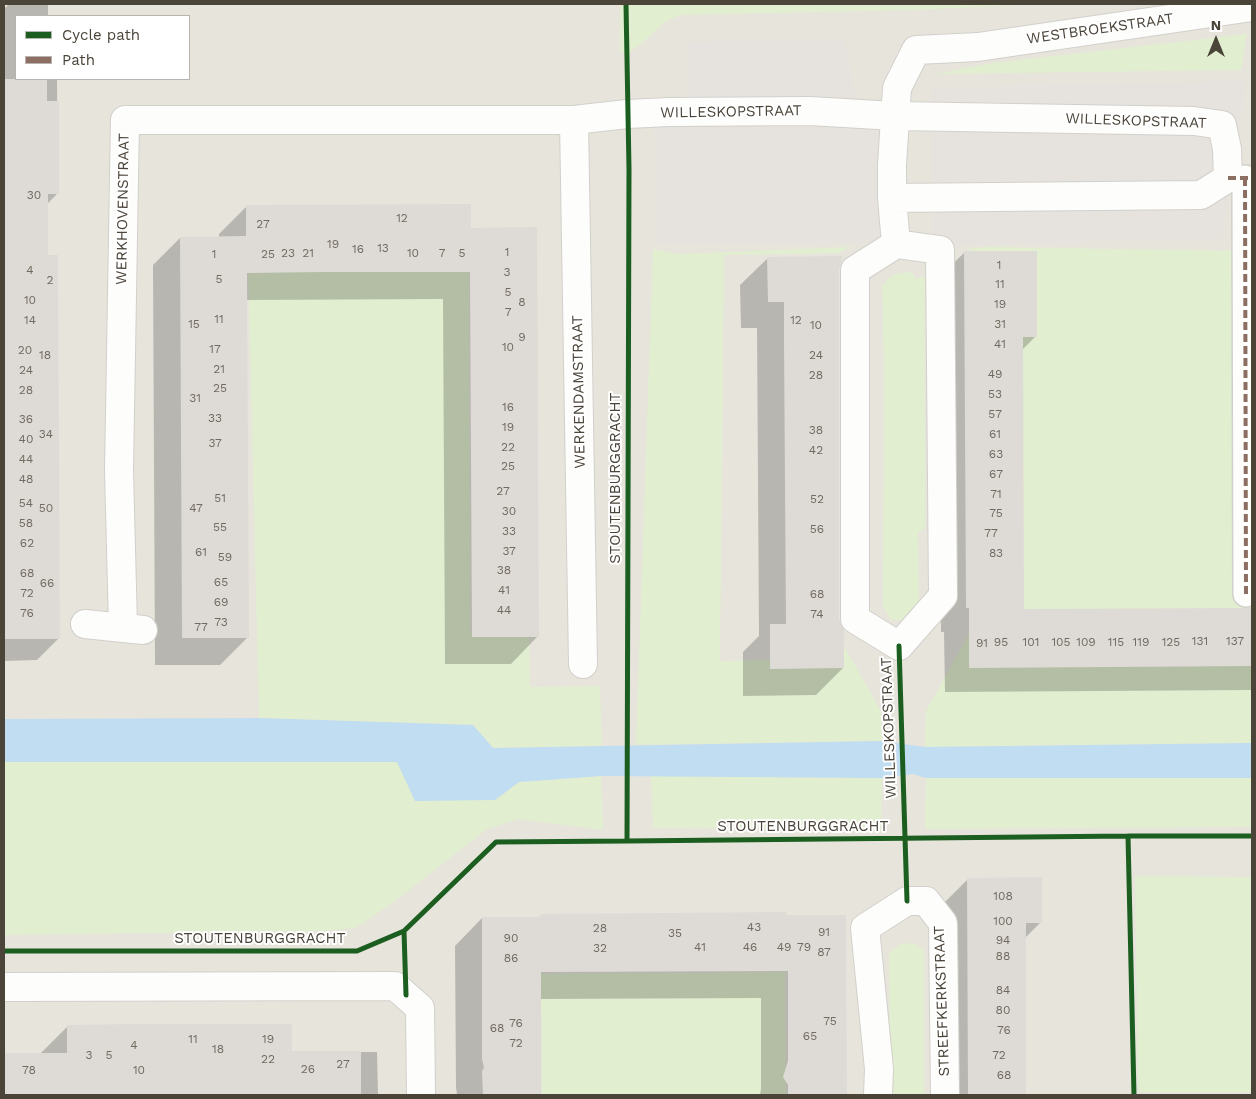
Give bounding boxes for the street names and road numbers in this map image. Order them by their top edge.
street label: WESTBROEKSTRAAT [1026,10,1174,48]
street label: WILLESKOPSTRAAT [660,102,802,122]
street label: WILLESKOPSTRAAT [1065,110,1207,132]
street label: WERKHOVENSTRAAT [113,133,133,285]
street label: WERKENDAMSTRAAT [569,315,589,469]
street label: STOUTENBURGGRACHT [607,392,625,564]
street label: WILLESKOPSTRAAT [878,657,900,799]
street label: STOUTENBURGGRACHT [717,818,889,836]
street label: STREEFKERKSTRAAT [930,925,954,1077]
street label: STOUTENBURGGRACHT [174,930,346,948]

